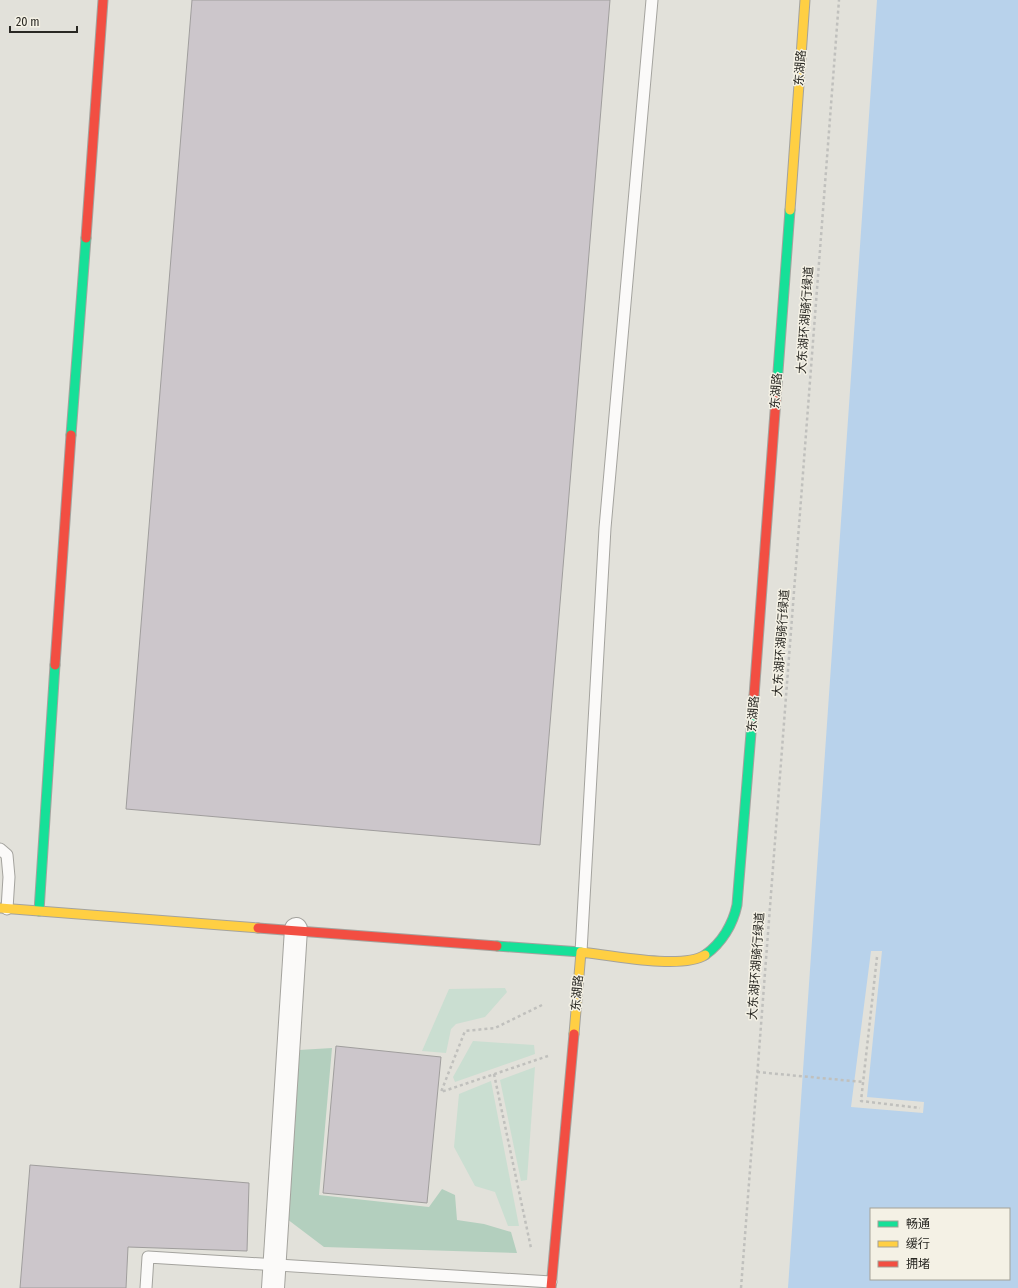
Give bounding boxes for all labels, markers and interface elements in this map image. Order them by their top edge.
scale bar [10,8,77,34]
text: 20 m [16,15,40,29]
street label: 东湖路 [792,50,808,86]
street label: 大东湖环湖骑行绿道 [794,266,816,374]
street label: 东湖路 [768,373,784,409]
street label: 大东湖环湖骑行绿道 [770,589,792,697]
street label: 东湖路 [745,696,761,732]
street label: 大东湖环湖骑行绿道 [745,912,767,1020]
street label: 东湖路 [568,974,586,1012]
legend [870,1208,1010,1280]
text: 畅通 [906,1217,930,1231]
text: 缓行 [906,1237,930,1251]
text: 拥堵 [906,1257,930,1271]

